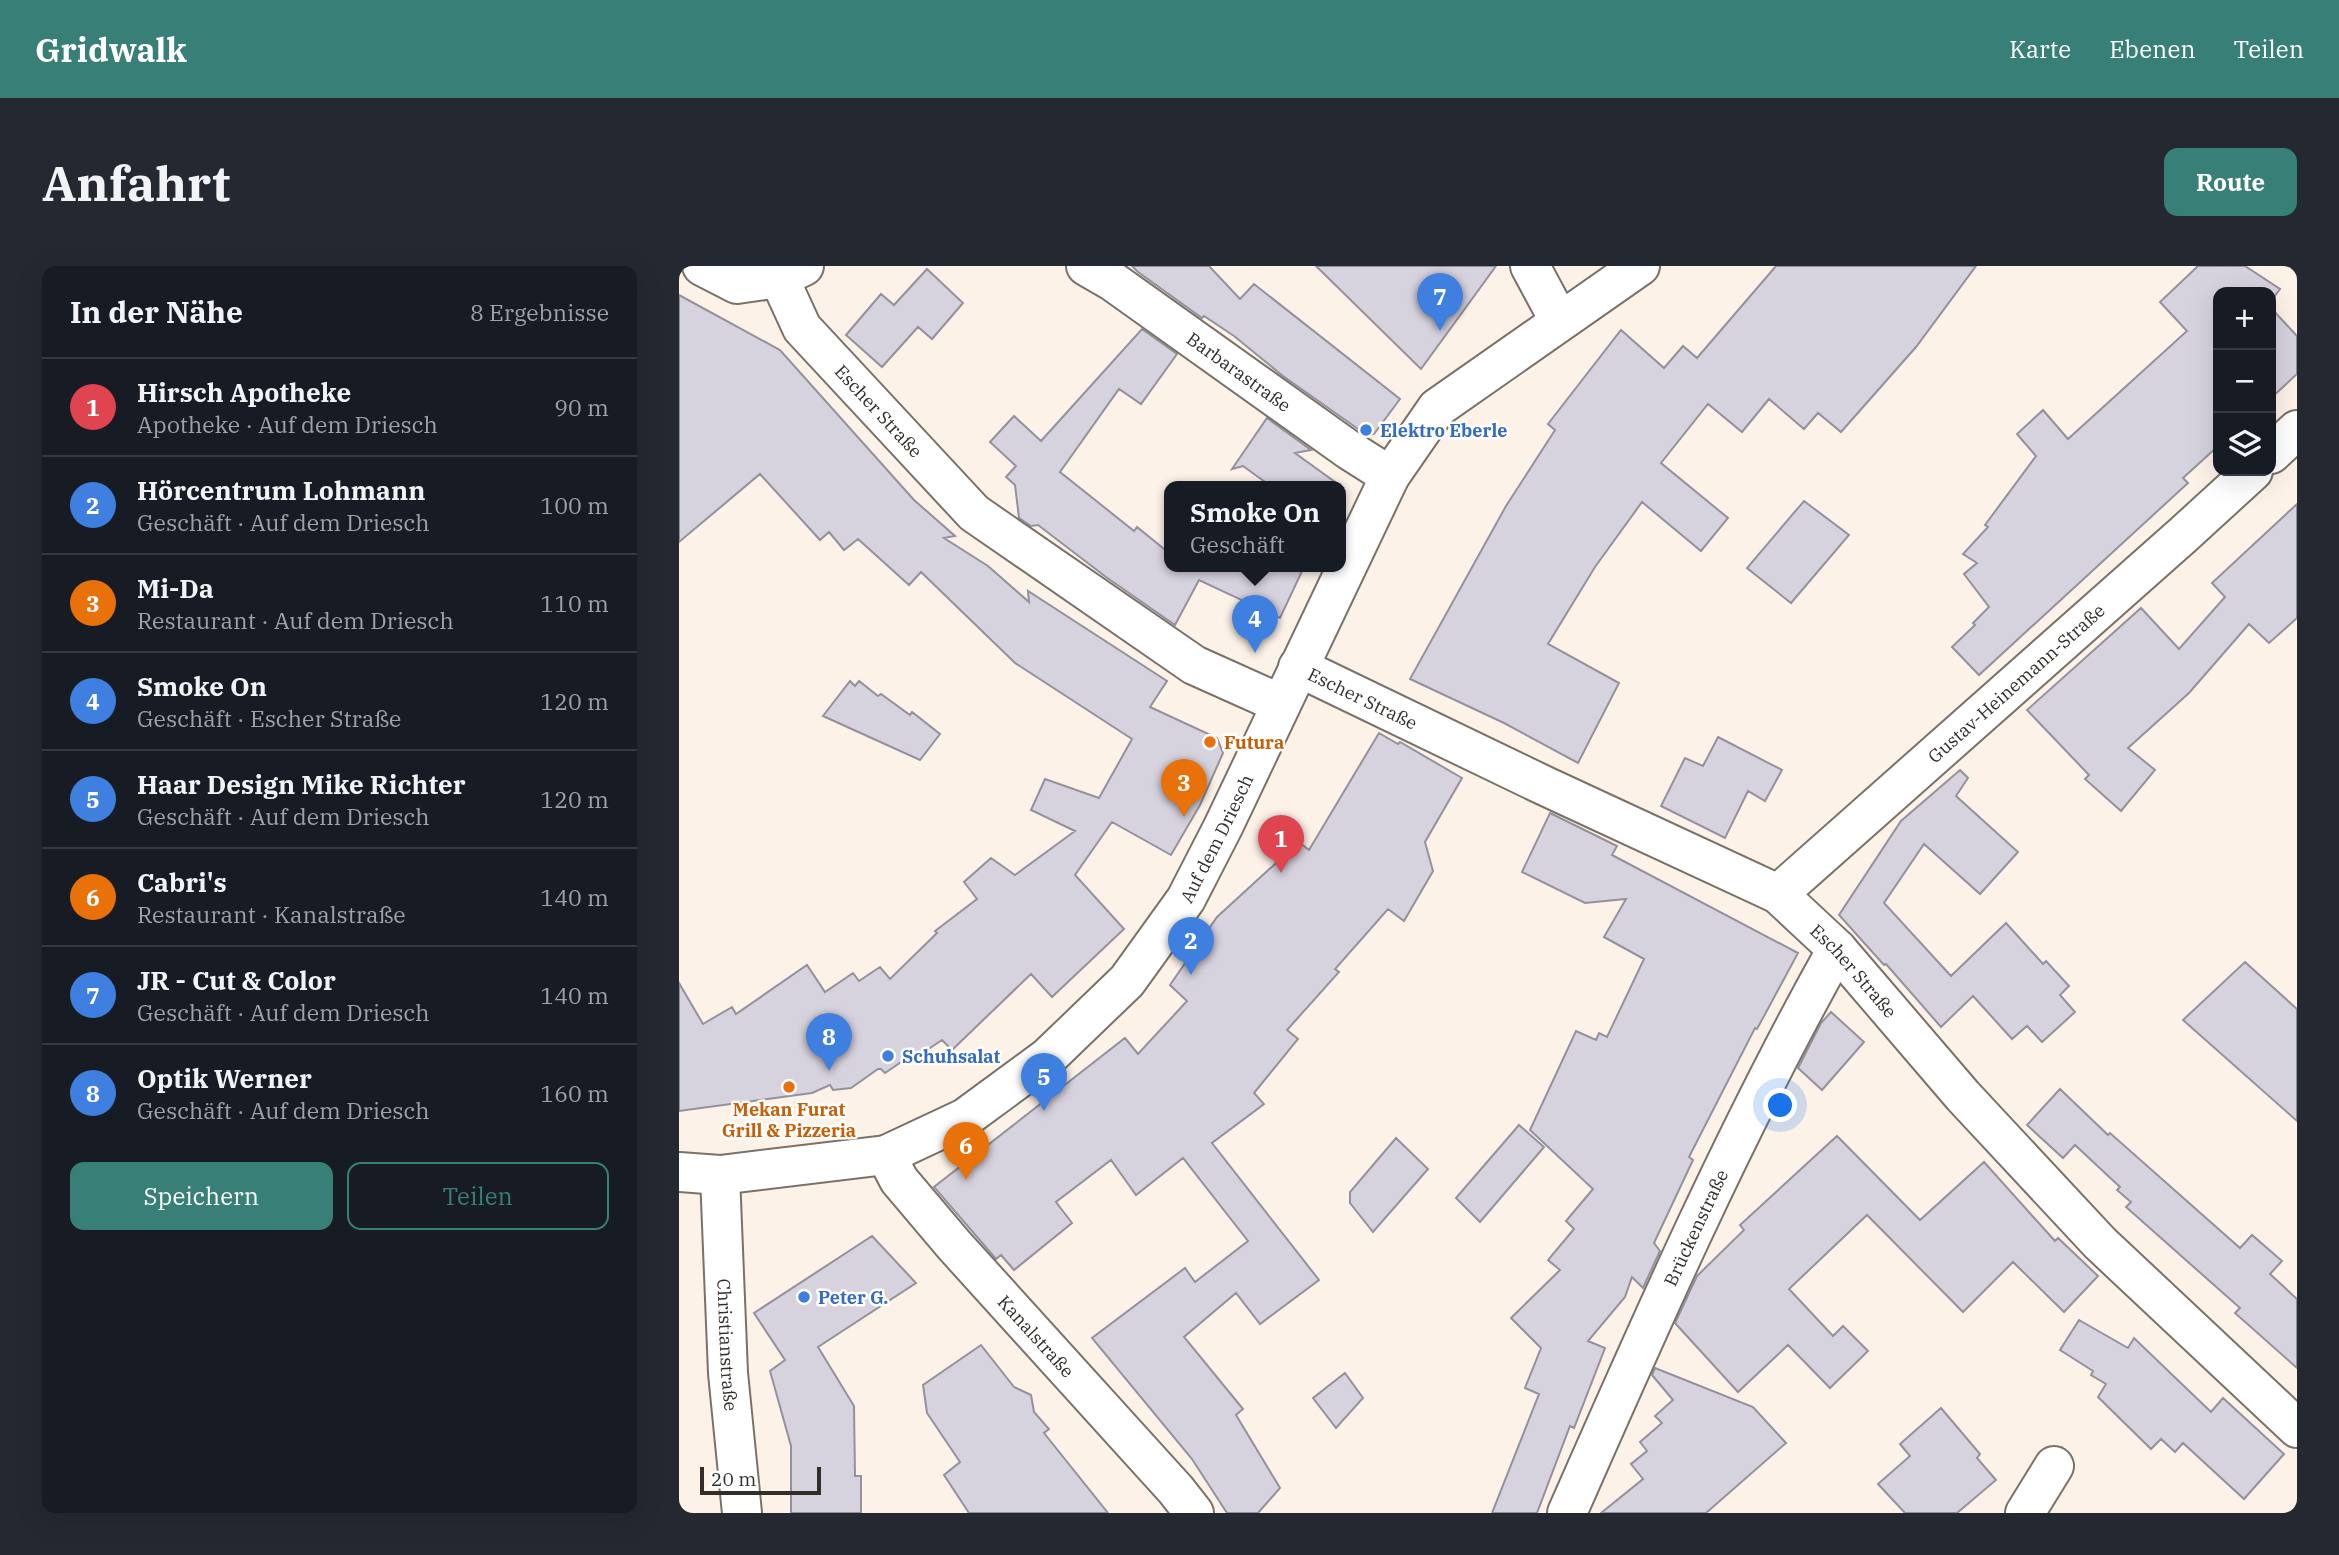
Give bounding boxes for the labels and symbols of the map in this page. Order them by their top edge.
pin: 7 [1417,273,1463,331]
street label: Barbarastraße [1182,327,1296,416]
street label: Escher Straße [830,359,928,462]
place label: Elektro Eberle [1380,419,1507,442]
marker: Elektro Eberle [1358,422,1374,438]
pin: 4 [1232,595,1278,653]
street label: Gustav-Heinemann-Straße [1923,599,2109,768]
street label: Escher Straße [1304,662,1421,734]
place label: Futura [1224,731,1284,754]
marker: Futura [1202,734,1218,750]
pin: 3 [1161,759,1207,817]
street label: Auf dem Driesch [1175,770,1258,907]
pin: 1 [1258,815,1304,873]
pin: 2 [1168,917,1214,975]
street label: Escher Straße [1806,919,1902,1022]
pin: 8 [806,1013,852,1071]
place label: Schuhsalat [902,1045,1001,1068]
marker: Schuhsalat [880,1048,896,1064]
pin: 5 [1021,1053,1067,1111]
marker: Mekan Furat Grill & Pizzeria [781,1079,797,1095]
your location [1763,1088,1797,1122]
place label: Mekan Furat Grill & Pizzeria [722,1098,856,1142]
pin: 6 [943,1122,989,1180]
street label: Brückenstraße [1658,1165,1733,1290]
street label: Christianstraße [713,1278,743,1412]
place label: Peter G. [818,1286,888,1309]
marker: Peter G. [796,1289,812,1305]
street label: Kanalstraße [993,1290,1080,1382]
scale bar [700,1464,821,1496]

